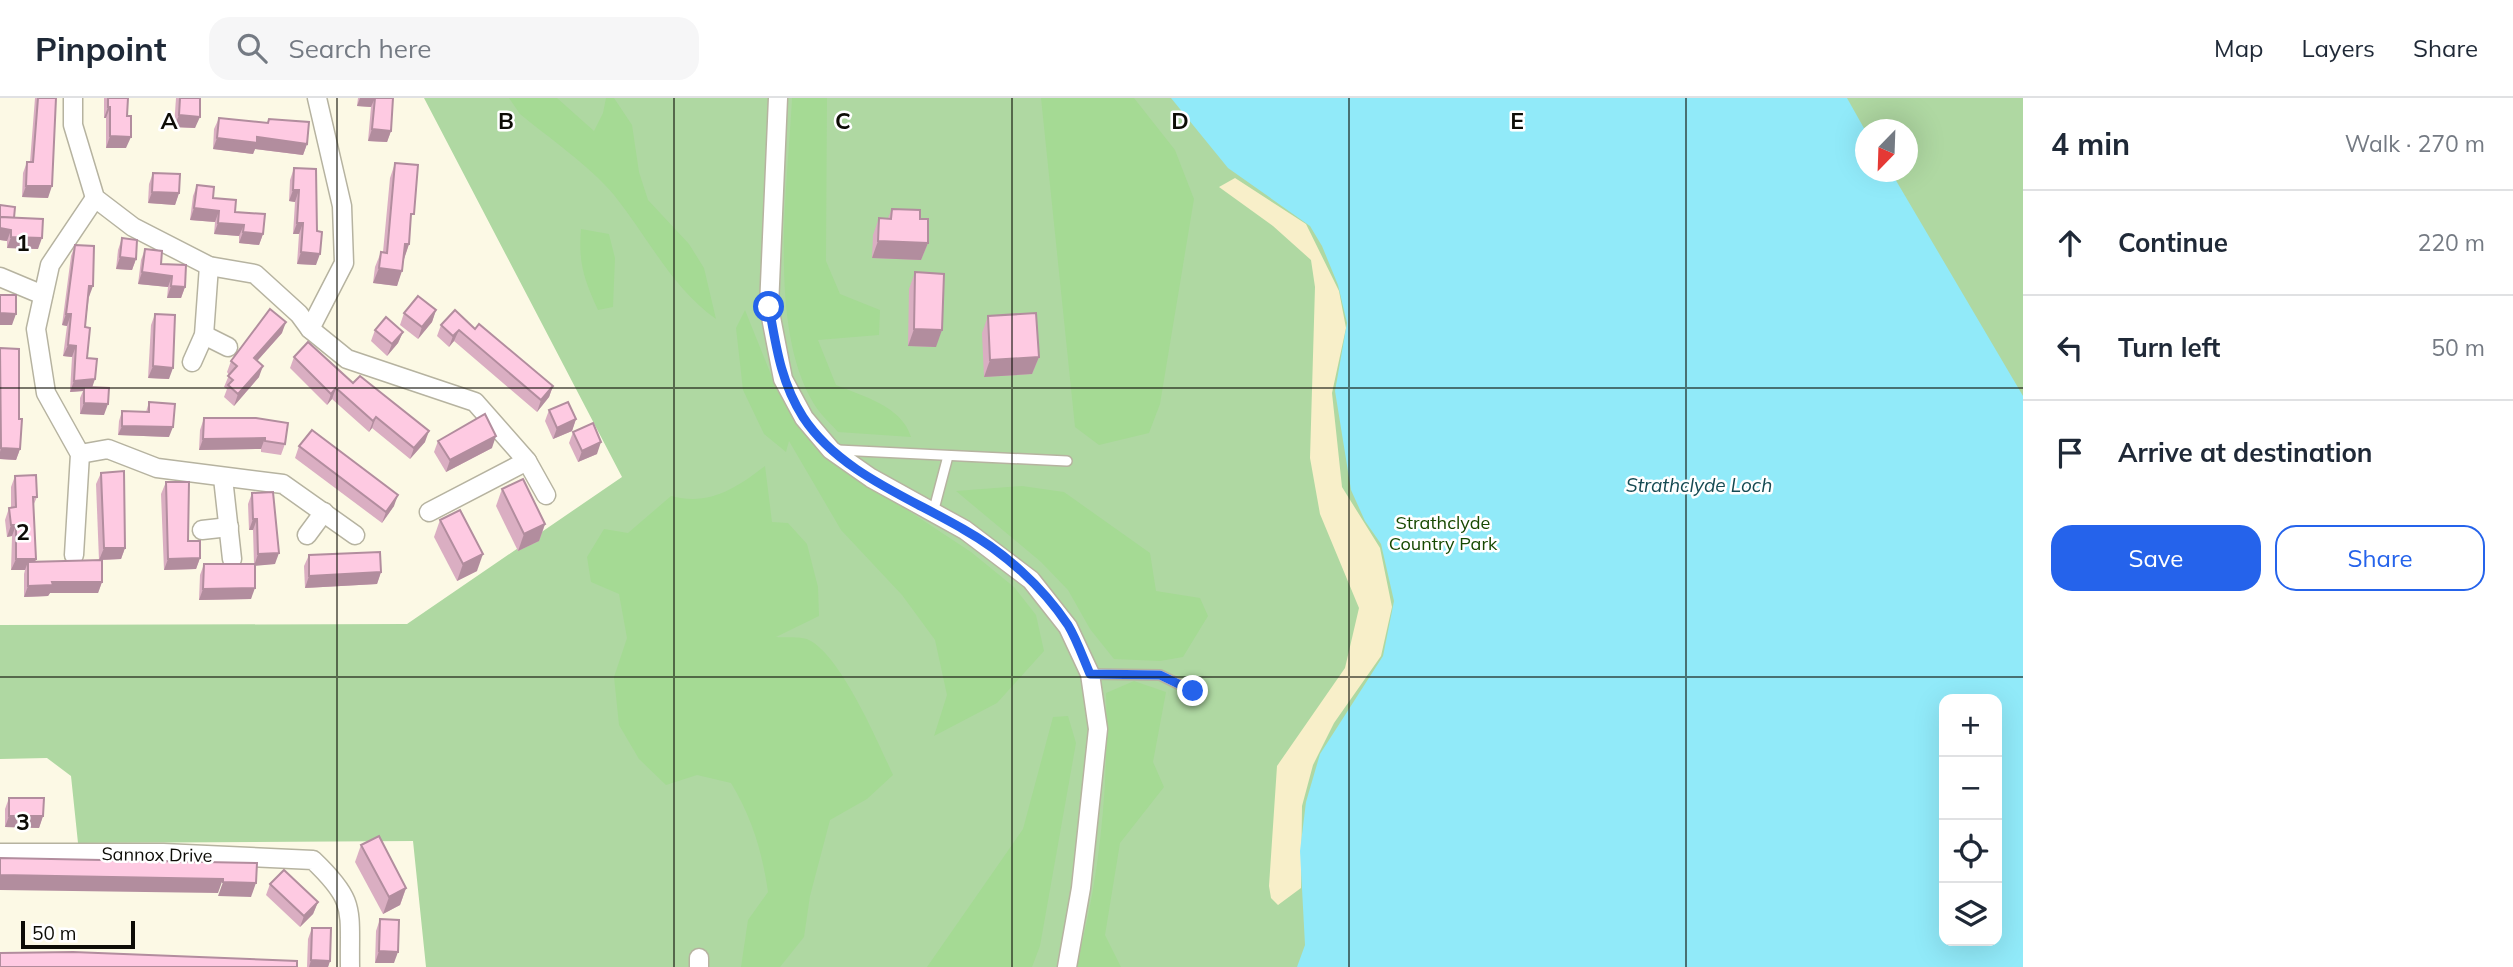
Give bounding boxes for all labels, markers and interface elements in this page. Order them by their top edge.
search box [209,17,699,80]
text: Pinpoint [35,28,167,69]
icon: search [233,29,271,67]
text: Search here [289,32,431,65]
text: Map [2214,33,2263,63]
text: Layers [2301,33,2375,63]
text: Share [2413,33,2478,63]
text: A [160,106,178,135]
text: B [498,106,514,135]
text: C [835,106,851,135]
text: D [1171,106,1189,135]
text: E [1510,106,1524,135]
north arrow [1855,119,1918,182]
text: 4 min [2051,125,2130,163]
text: Walk · 270 m [2345,129,2485,158]
icon: ahead [2051,224,2089,262]
text: Continue [2118,226,2228,259]
text: 1 [16,228,30,257]
text: 220 m [2417,228,2485,257]
route start [753,291,784,322]
icon: left [2051,329,2089,367]
text: Turn left [2118,331,2220,364]
text: 50 m [2431,333,2485,362]
icon: arrive [2051,434,2089,472]
text: Arrive at destination [2118,436,2373,469]
water label: Strathclyde Loch [1626,473,1772,497]
park label: Strathclyde Country Park [1389,511,1498,555]
text: 2 [16,517,30,546]
button: Save [2051,525,2261,591]
button: Share [2275,525,2485,591]
route end [1177,675,1208,706]
map controls [1939,694,2002,946]
button: + [1939,694,2002,757]
button: − [1939,757,2002,820]
text: 3 [16,807,30,836]
button: locate [1939,820,2002,883]
street label: Sannox Drive [101,842,213,867]
button: layers [1939,883,2002,946]
scale bar [21,918,135,950]
text: 50 m [32,921,76,945]

